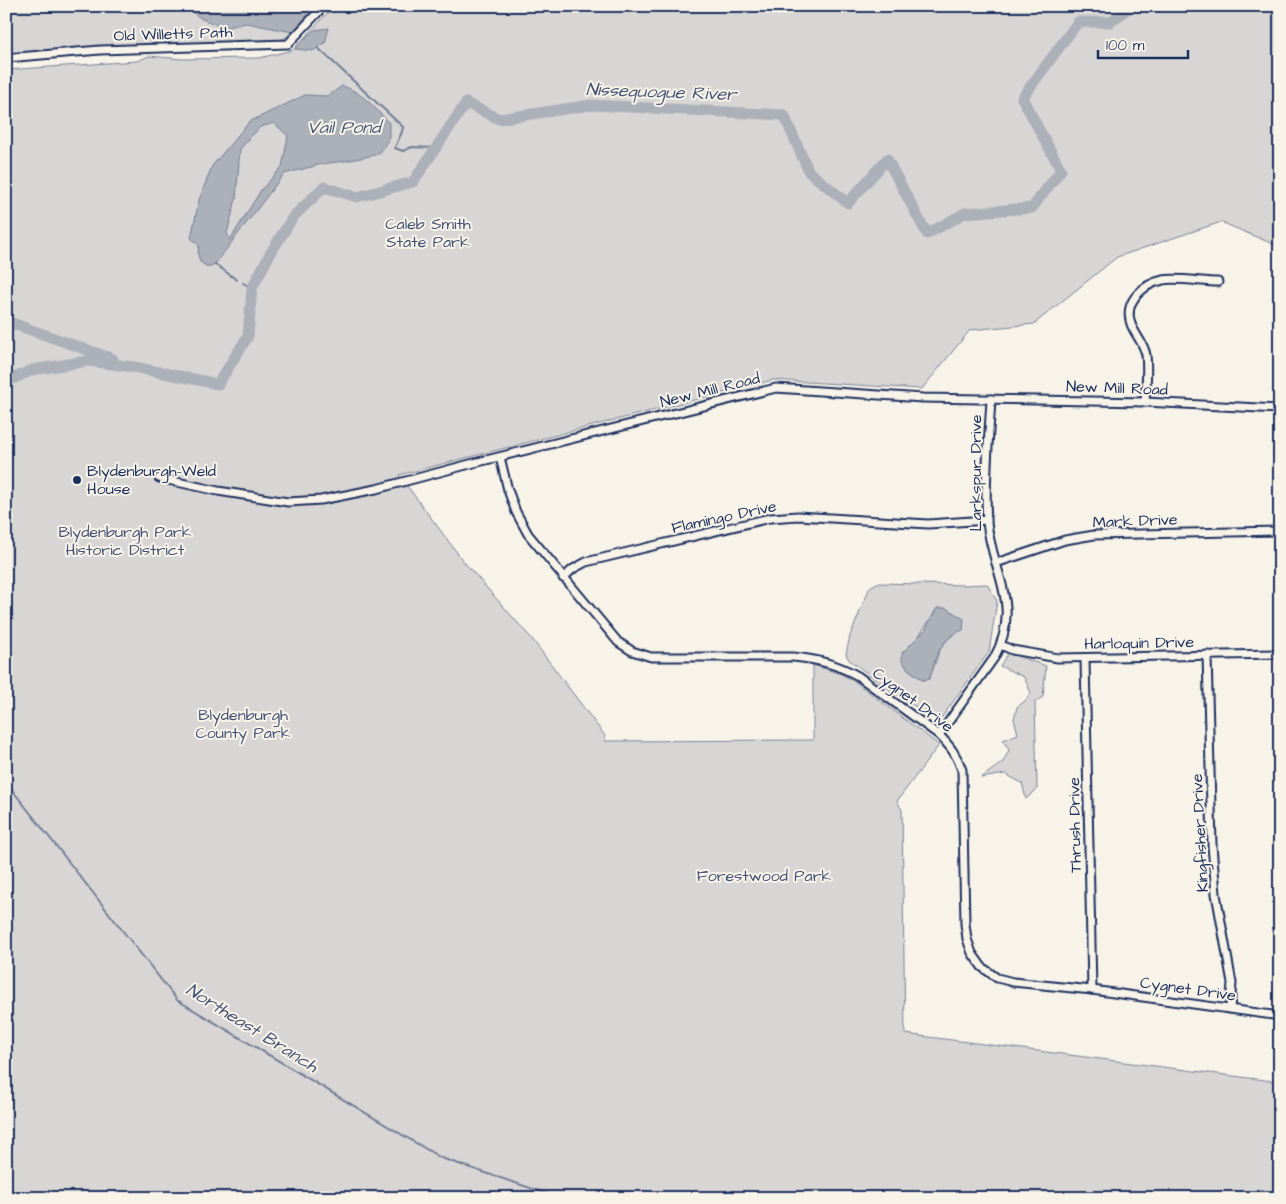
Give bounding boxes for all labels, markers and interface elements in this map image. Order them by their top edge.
street label: Old Willetts Path [113,21,233,47]
scale bar [1098,28,1188,60]
text: 100 m [1106,35,1145,56]
water label: Nissequogue River [585,77,739,108]
water label: Vail Pond [307,115,384,140]
park label: Caleb Smith State Park [385,213,471,253]
street label: New Mill Road [658,367,762,413]
street label: New Mill Road [1066,375,1168,401]
street label: Larkspur Drive [965,414,987,531]
place label: Blydenburgh-Weld House [87,460,216,500]
marker: Blydenburgh-Weld House [71,474,83,486]
street label: Flamingo Drive [669,495,779,540]
street label: Mark Drive [1092,509,1178,533]
park label: Blydenburgh Park Historic District [58,521,192,561]
street label: Harloquin Drive [1084,631,1194,655]
street label: Cygnet Drive [867,662,958,739]
park label: Blydenburgh County Park [195,704,291,745]
street label: Kingfisher Drive [1186,773,1215,893]
street label: Thrush Drive [1063,777,1087,873]
park label: Forestwood Park [697,865,831,887]
street label: Cygnet Drive [1139,971,1238,1008]
water label: Northeast Branch [181,977,324,1079]

